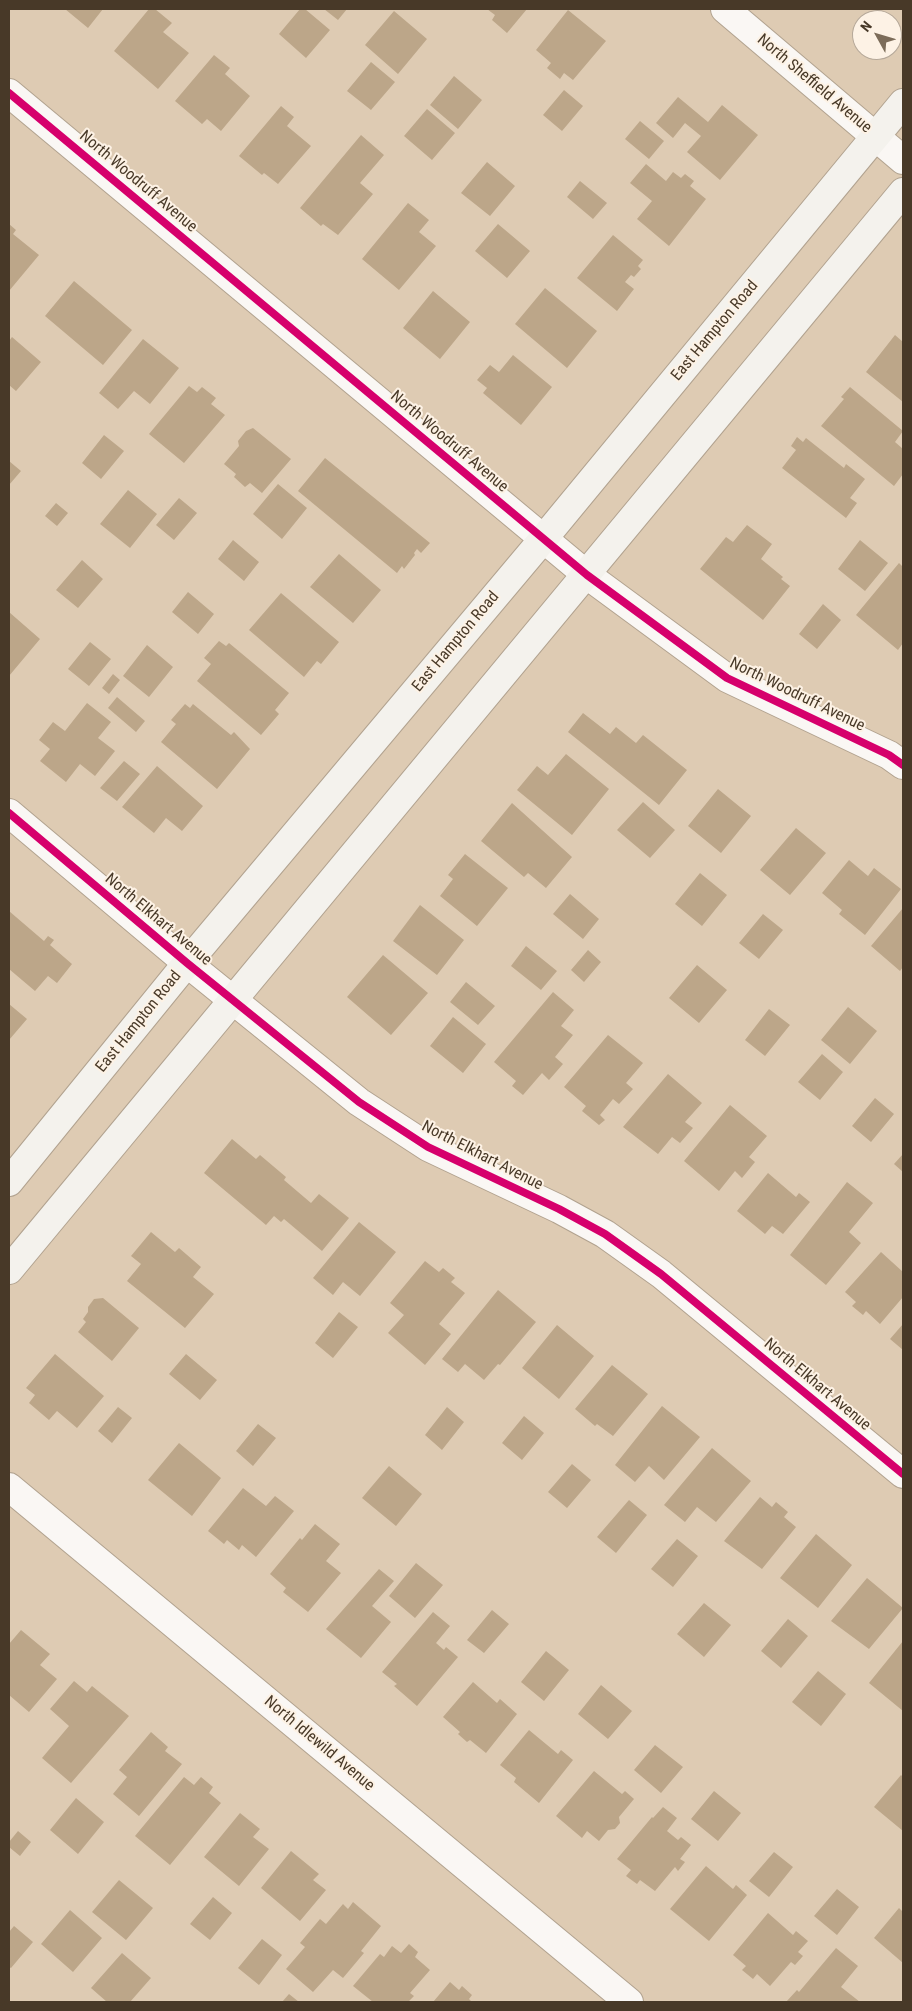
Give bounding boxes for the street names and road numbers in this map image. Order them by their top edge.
street label: North Sheffield Avenue [753,30,875,138]
street label: North Woodruff Avenue [75,127,201,237]
street label: East Hampton Road [667,277,763,385]
street label: North Woodruff Avenue [386,387,512,497]
street label: East Hampton Road [408,588,504,696]
street label: North Woodruff Avenue [726,654,868,736]
street label: North Elkhart Avenue [101,870,215,970]
street label: East Hampton Road [92,967,186,1077]
street label: North Elkhart Avenue [418,1117,546,1195]
street label: North Elkhart Avenue [760,1335,874,1435]
street label: North Idlewild Avenue [260,1692,378,1796]

